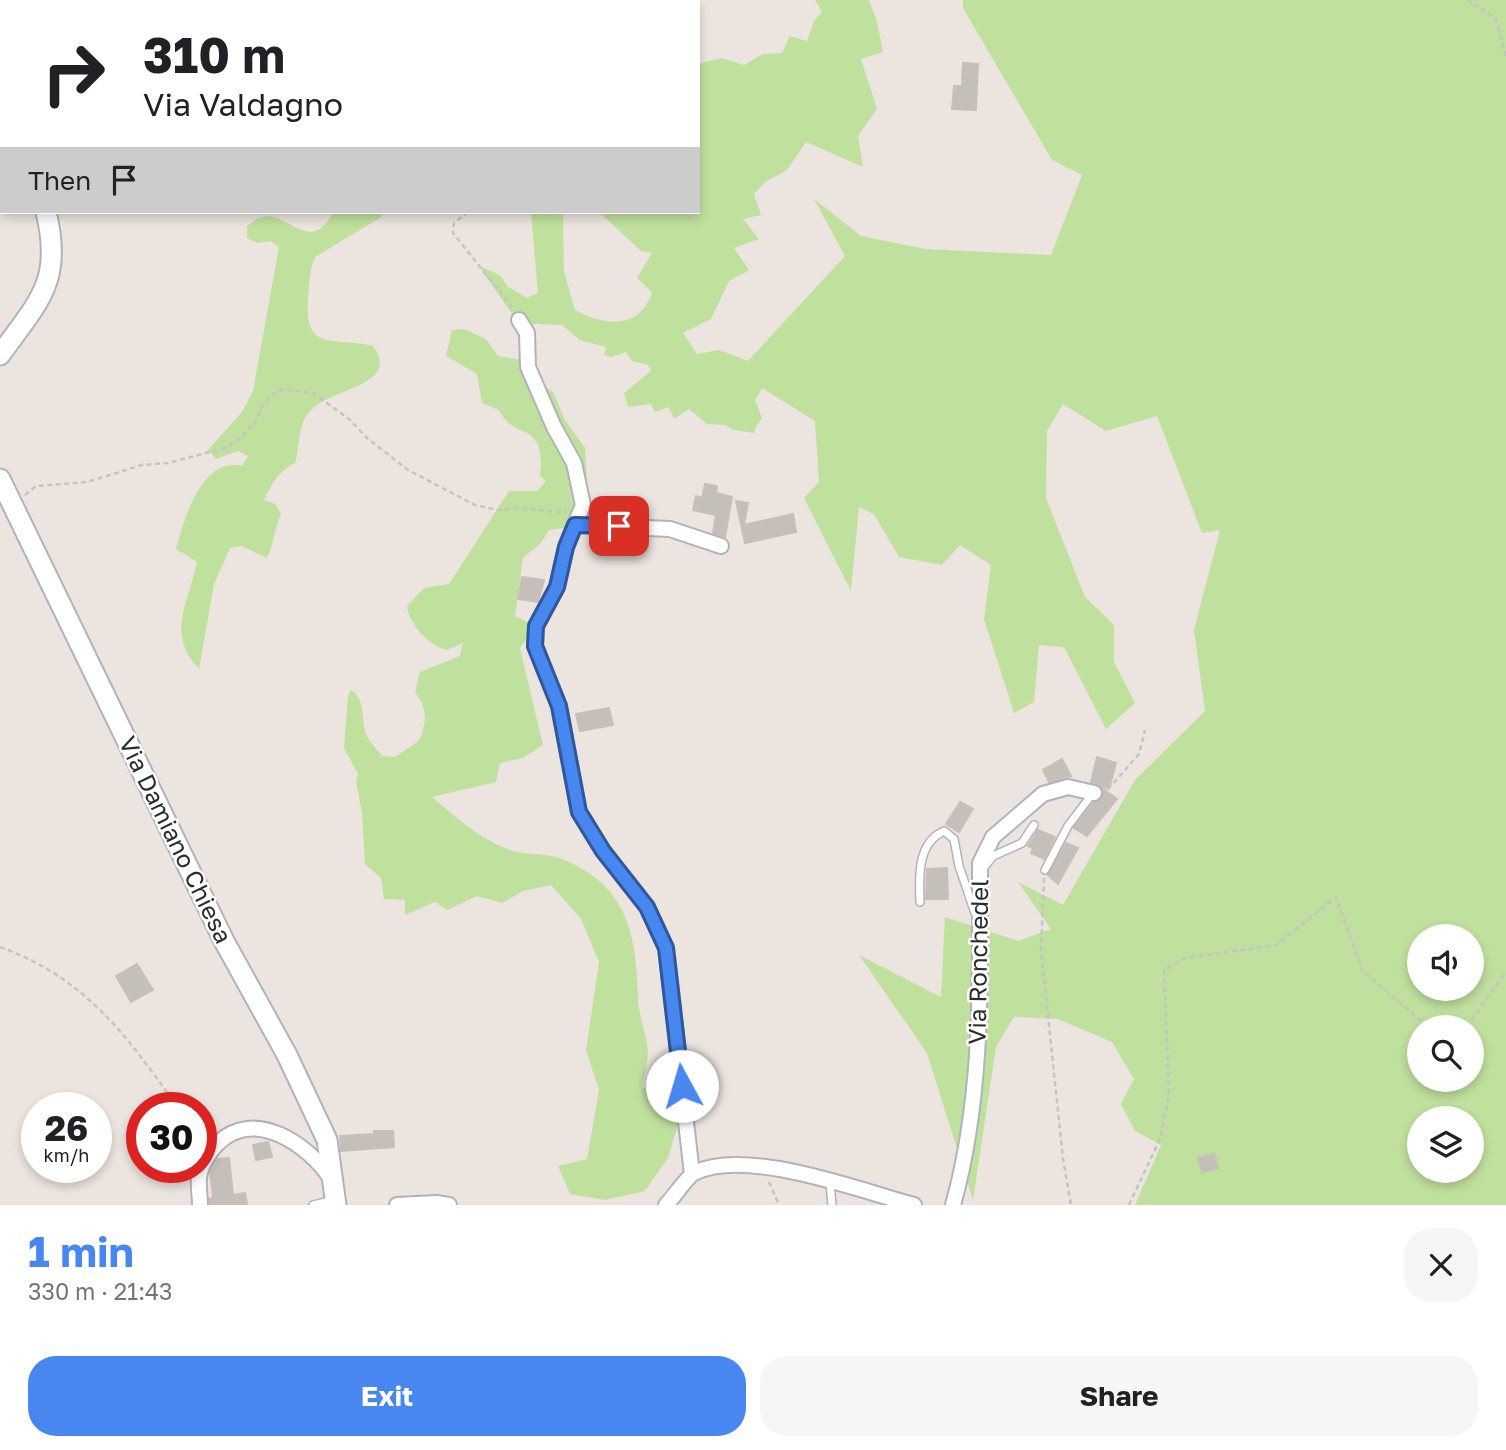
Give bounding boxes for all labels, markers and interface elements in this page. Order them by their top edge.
text: 310 m [143,25,285,84]
icon: right [28,28,119,119]
text: Via Valdagno [143,85,343,123]
icon: arrive [105,161,143,199]
text: Then [28,165,91,196]
pin [589,496,649,556]
icon: arrive [600,507,638,545]
street label: Via Damiano Chiesa [114,731,239,948]
street label: Via Ronchedel [962,879,993,1045]
map controls [1407,924,1484,1183]
button: sound [1407,924,1484,1001]
button: search [1407,1015,1484,1092]
position arrow [645,1049,719,1123]
speed limit sign: 30 [126,1092,217,1183]
button: layers [1407,1106,1484,1183]
text: 26 [45,1107,88,1149]
text: km/h [44,1144,89,1166]
text: 1 min [28,1226,134,1276]
button: close [1404,1228,1478,1302]
text: 330 m · 21:43 [28,1277,173,1305]
button: Exit [28,1356,746,1436]
button: Share [760,1356,1478,1436]

